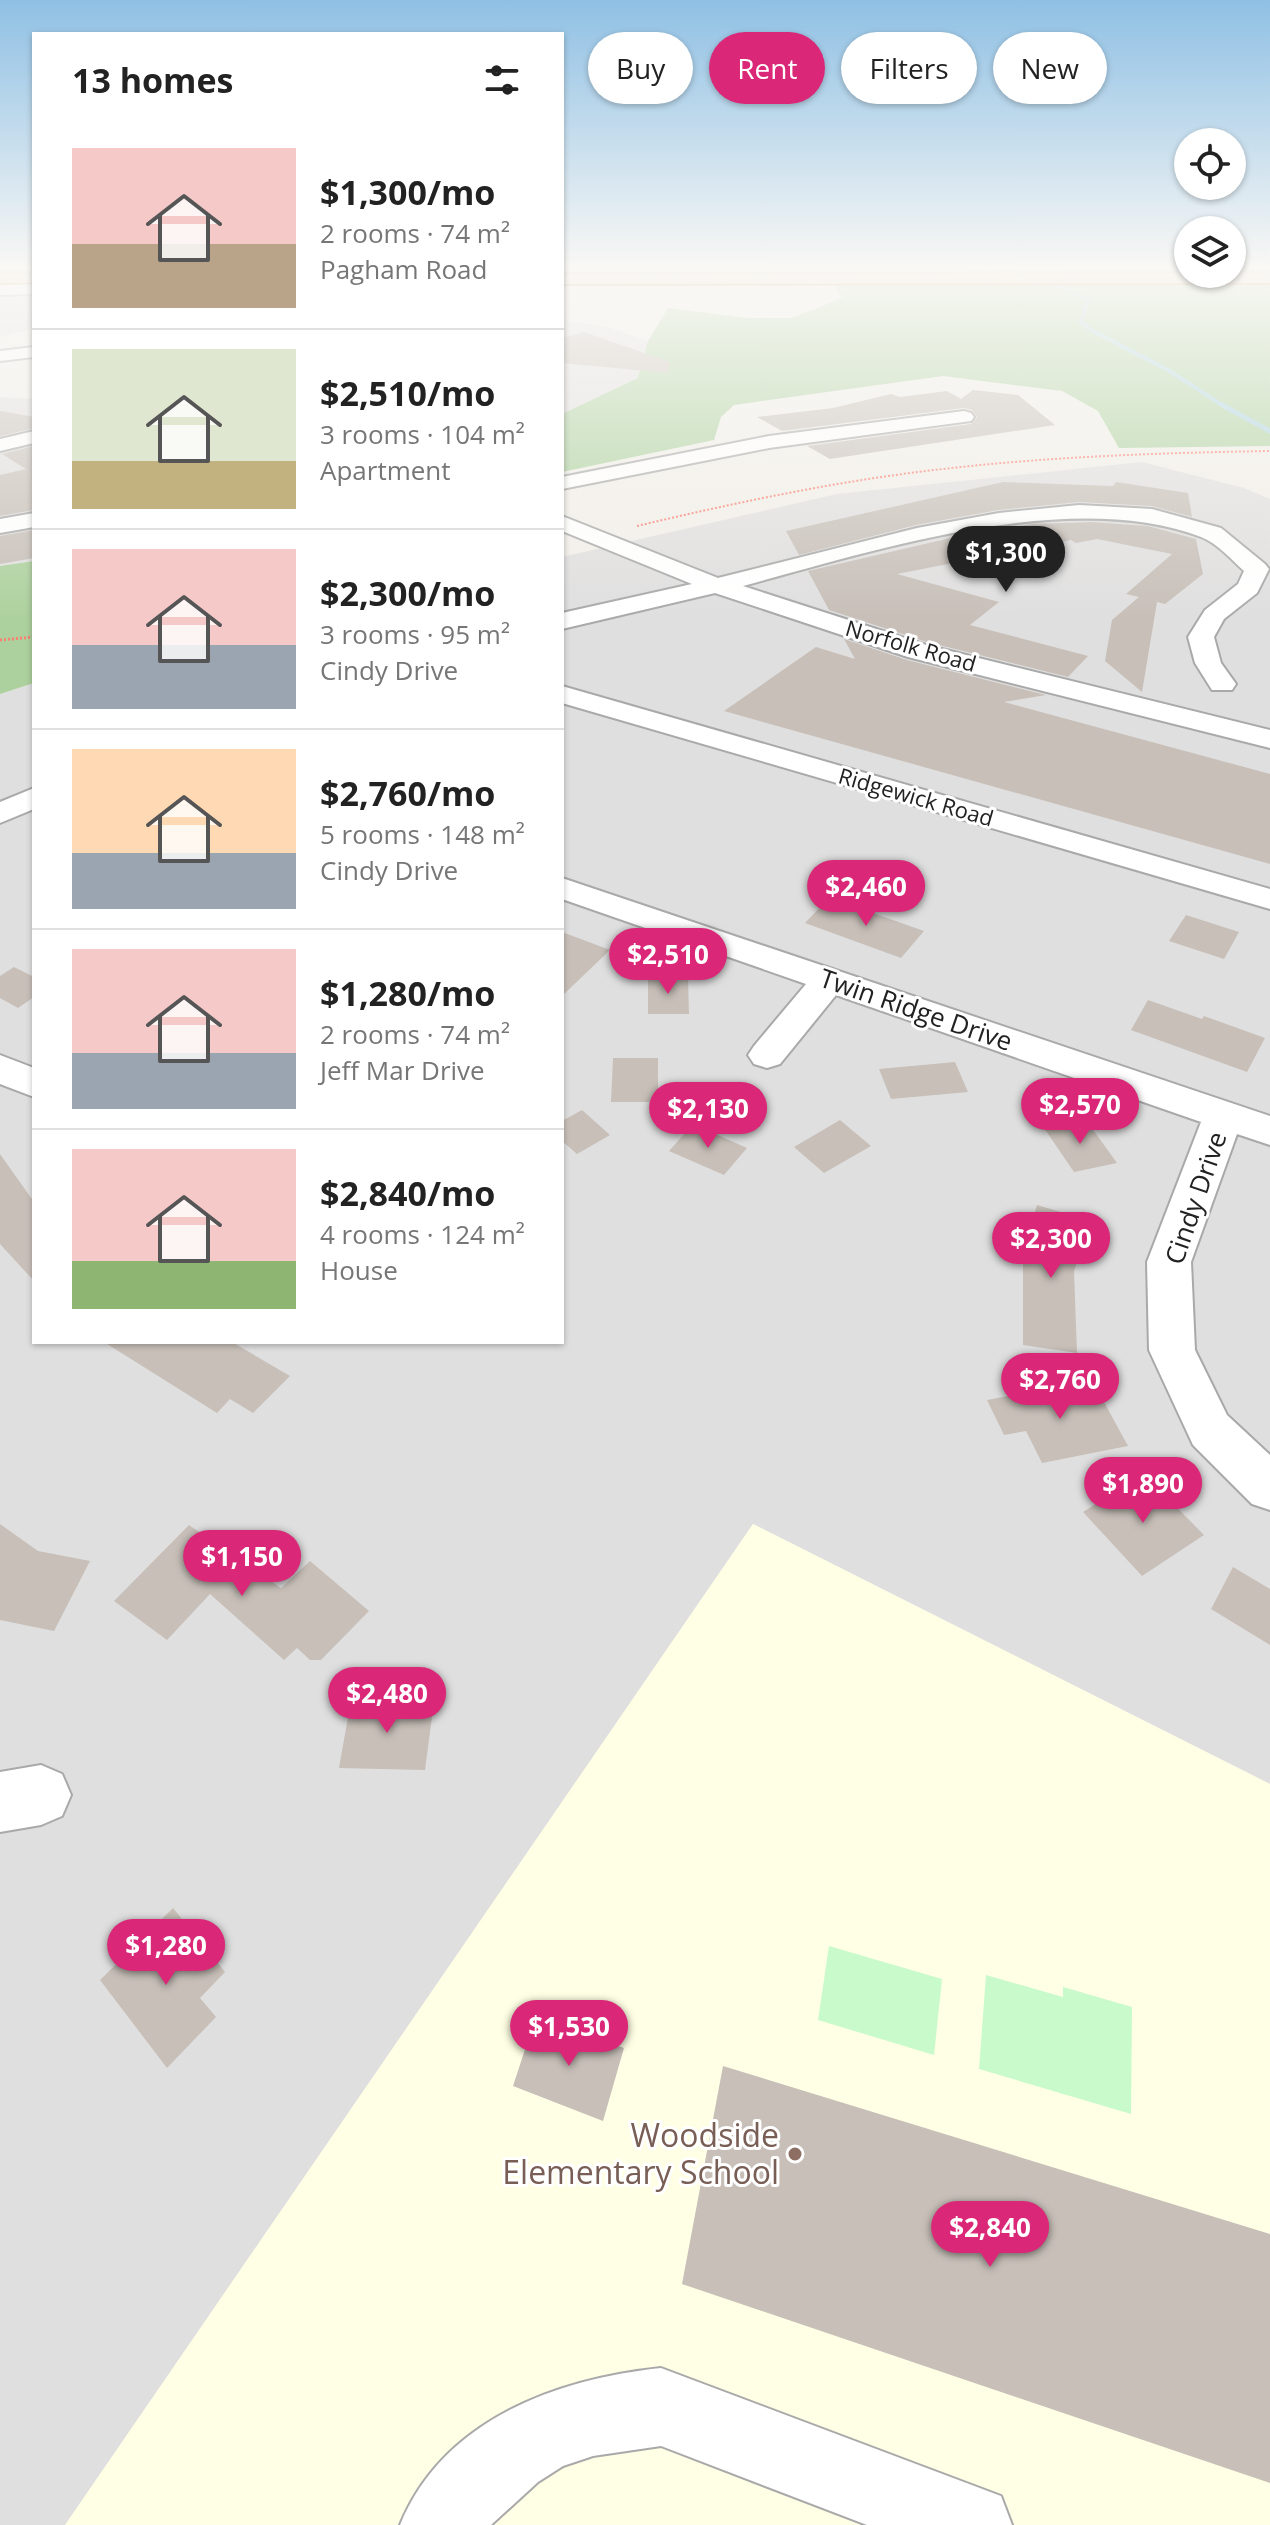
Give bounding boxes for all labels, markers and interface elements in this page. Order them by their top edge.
chip: Buy [588,32,693,104]
chip: Rent [709,32,825,104]
chip: Filters [841,32,977,104]
chip: New [993,32,1107,104]
text: 13 homes [72,57,233,103]
icon: filters [480,58,524,102]
map controls [1174,128,1246,288]
button: locate [1174,128,1246,200]
text: $1,300/mo [320,169,495,215]
icon: home [136,180,232,276]
text: 2 rooms · 74 m² [320,215,510,251]
button: layers [1174,216,1246,288]
text: Pagham Road [320,251,487,287]
text: $2,510/mo [320,370,495,416]
icon: home [136,381,232,477]
text: 3 rooms · 104 m² [320,416,525,452]
text: Apartment [320,452,451,488]
pin: $1,300 [941,526,1071,594]
text: $1,300 [965,534,1047,570]
text: $2,300/mo [320,570,495,616]
icon: home [136,581,232,677]
street label: Norfolk Road [842,612,980,678]
text: 3 rooms · 95 m² [320,616,510,652]
text: Cindy Drive [320,652,458,688]
street label: Ridgewick Road [835,760,997,832]
text: $2,760/mo [320,770,495,816]
icon: home [136,781,232,877]
text: 5 rooms · 148 m² [320,816,525,852]
text: Cindy Drive [320,852,458,888]
pin: $2,460 [801,860,931,928]
text: $2,460 [825,868,907,904]
pin: $2,510 [603,928,733,996]
text: $2,510 [627,936,709,972]
street label: Twin Ridge Drive [815,959,1017,1059]
text: $1,280/mo [320,970,495,1016]
icon: home [136,981,232,1077]
text: 2 rooms · 74 m² [320,1016,510,1052]
text: Jeff Mar Drive [320,1052,485,1088]
pin: $2,570 [1015,1078,1145,1146]
pin: $2,130 [643,1082,773,1150]
text: $2,570 [1039,1086,1121,1122]
text: $2,130 [667,1090,749,1126]
street label: Cindy Drive [1156,1126,1235,1269]
text: $2,840/mo [320,1170,495,1216]
icon: home [136,1181,232,1277]
pin: $2,300 [986,1212,1116,1280]
text: 4 rooms · 124 m² [320,1216,525,1252]
text: $2,300 [1010,1220,1092,1256]
text: House [320,1252,398,1288]
pin: $2,760 [995,1353,1125,1421]
text: $2,760 [1019,1361,1101,1397]
pin: $1,890 [1078,1457,1208,1525]
text: $1,890 [1102,1465,1184,1501]
pin: $1,150 [177,1530,307,1598]
text: $1,150 [201,1538,283,1574]
pin: $2,480 [322,1667,452,1735]
text: $2,480 [346,1675,428,1711]
pin: $1,280 [101,1919,231,1987]
text: $1,280 [125,1927,207,1963]
pin: $1,530 [504,2000,634,2068]
text: $1,530 [528,2008,610,2044]
place label: Woodside Elementary School [502,2113,779,2193]
marker: Woodside Elementary School [786,2145,804,2163]
pin: $2,840 [925,2201,1055,2269]
text: $2,840 [949,2209,1031,2245]

